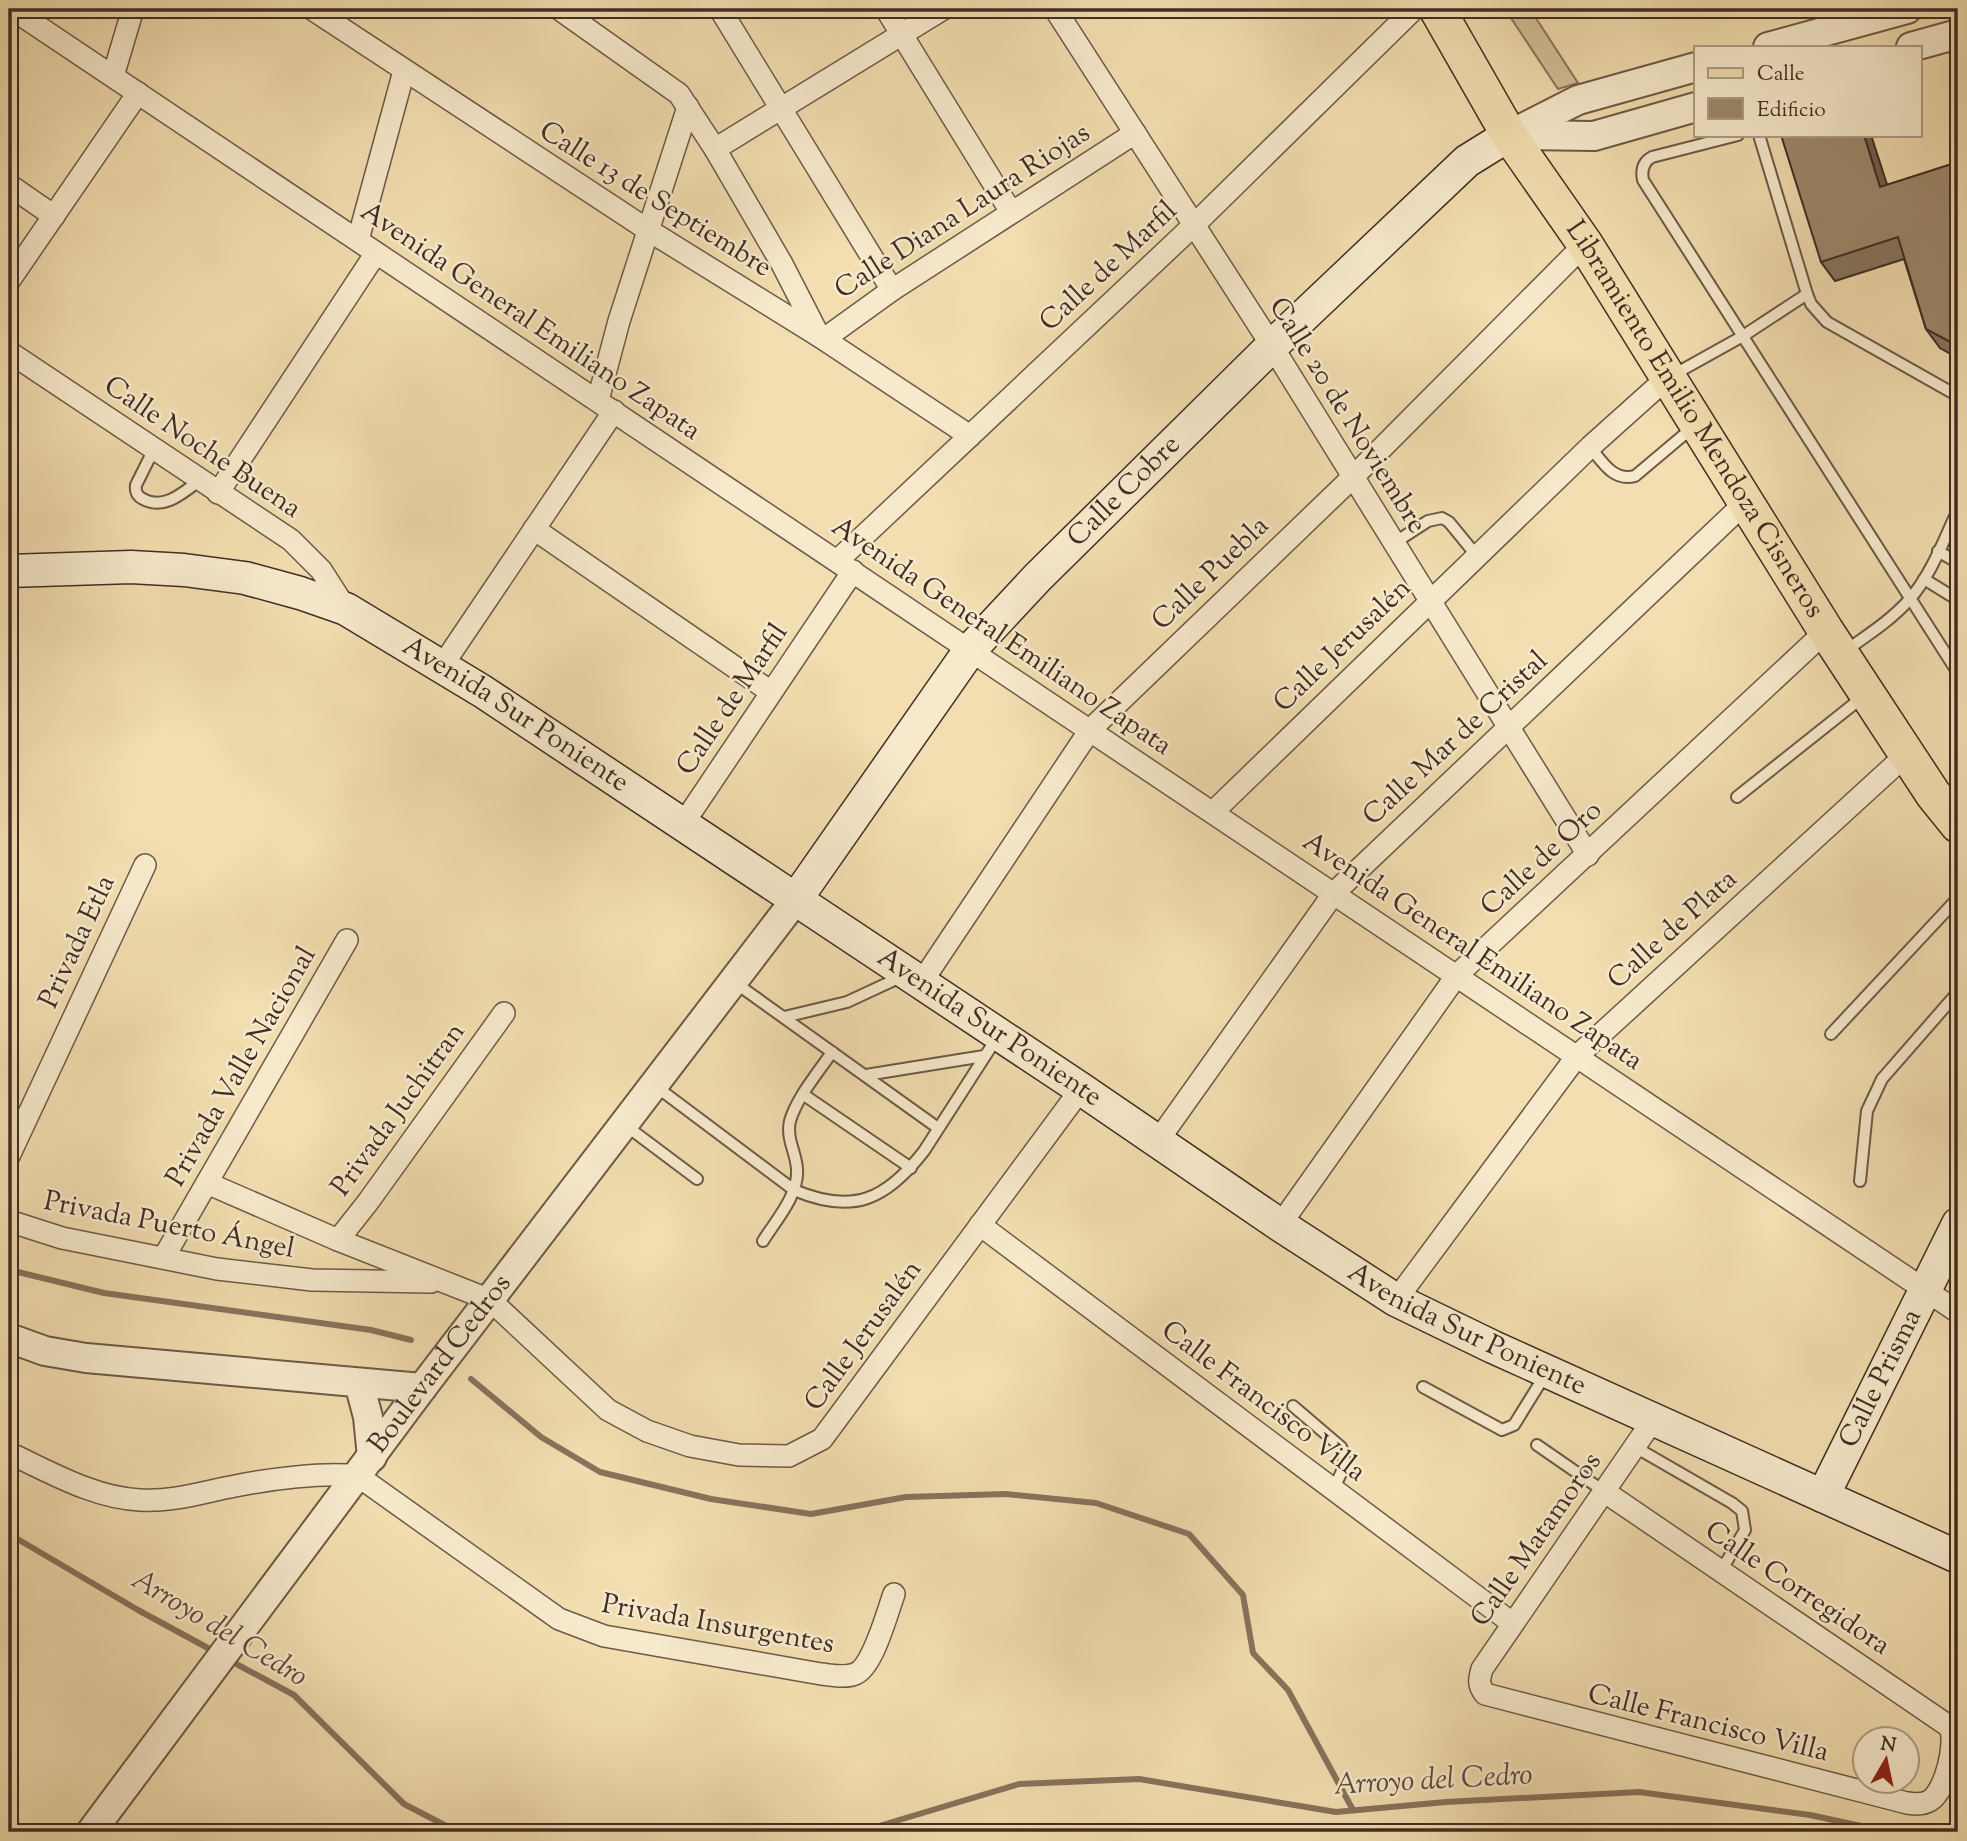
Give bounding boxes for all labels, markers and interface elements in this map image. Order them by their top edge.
legend [1694,46,1922,136]
text: Calle [1757,60,1805,90]
text: Edificio [1757,96,1826,126]
street label: Calle 13 de Septiembre [531,112,779,288]
street label: Calle Diana Laura Riojas [827,114,1099,310]
street label: Calle de Marfil [1031,192,1187,342]
street label: Avenida General Emiliano Zapata [352,193,708,451]
street label: Libramiento Emilio Mendoza Cisneros [1555,213,1833,626]
street label: Calle 20 de Noviembre [1258,290,1436,542]
street label: Calle Noche Buena [95,367,309,529]
street label: Calle Cobre [1059,426,1190,557]
street label: Avenida General Emiliano Zapata [823,508,1179,766]
street label: Calle Puebla [1143,508,1279,640]
street label: Calle Jerusalén [1265,570,1421,722]
street label: Calle de Marfil [667,616,799,784]
street label: Avenida Sur Poniente [394,627,637,803]
street label: Calle Mar de Cristal [1354,642,1558,836]
street label: Calle de Oro [1472,792,1612,926]
street label: Avenida General Emiliano Zapata [1294,823,1650,1081]
street label: Calle de Plata [1599,861,1747,999]
street label: Privada Etla [30,869,126,1015]
street label: Privada Valle Nacional [157,939,327,1195]
street label: Avenida Sur Poniente [869,939,1110,1117]
street label: Privada Juchitran [322,1015,476,1205]
street label: Privada Puerto Ángel [40,1182,298,1270]
street label: Calle Jerusalén [795,1252,933,1420]
street label: Avenida Sur Poniente [1339,1253,1592,1406]
street label: Boulevard Cedros [359,1266,522,1462]
street label: Calle Prisma [1830,1302,1933,1455]
street label: Calle Francisco Villa [1152,1312,1374,1492]
street label: Calle Matamoros [1462,1444,1612,1636]
street label: Calle Corregidora [1696,1512,1898,1666]
water label: Arroyo del Cedro [123,1559,315,1699]
street label: Privada Insurgentes [599,1585,837,1665]
street label: Calle Francisco Villa [1583,1675,1833,1773]
north arrow [1852,1726,1922,1796]
text: N [1879,1731,1898,1760]
water label: Arroyo del Cedro [1332,1754,1534,1808]

